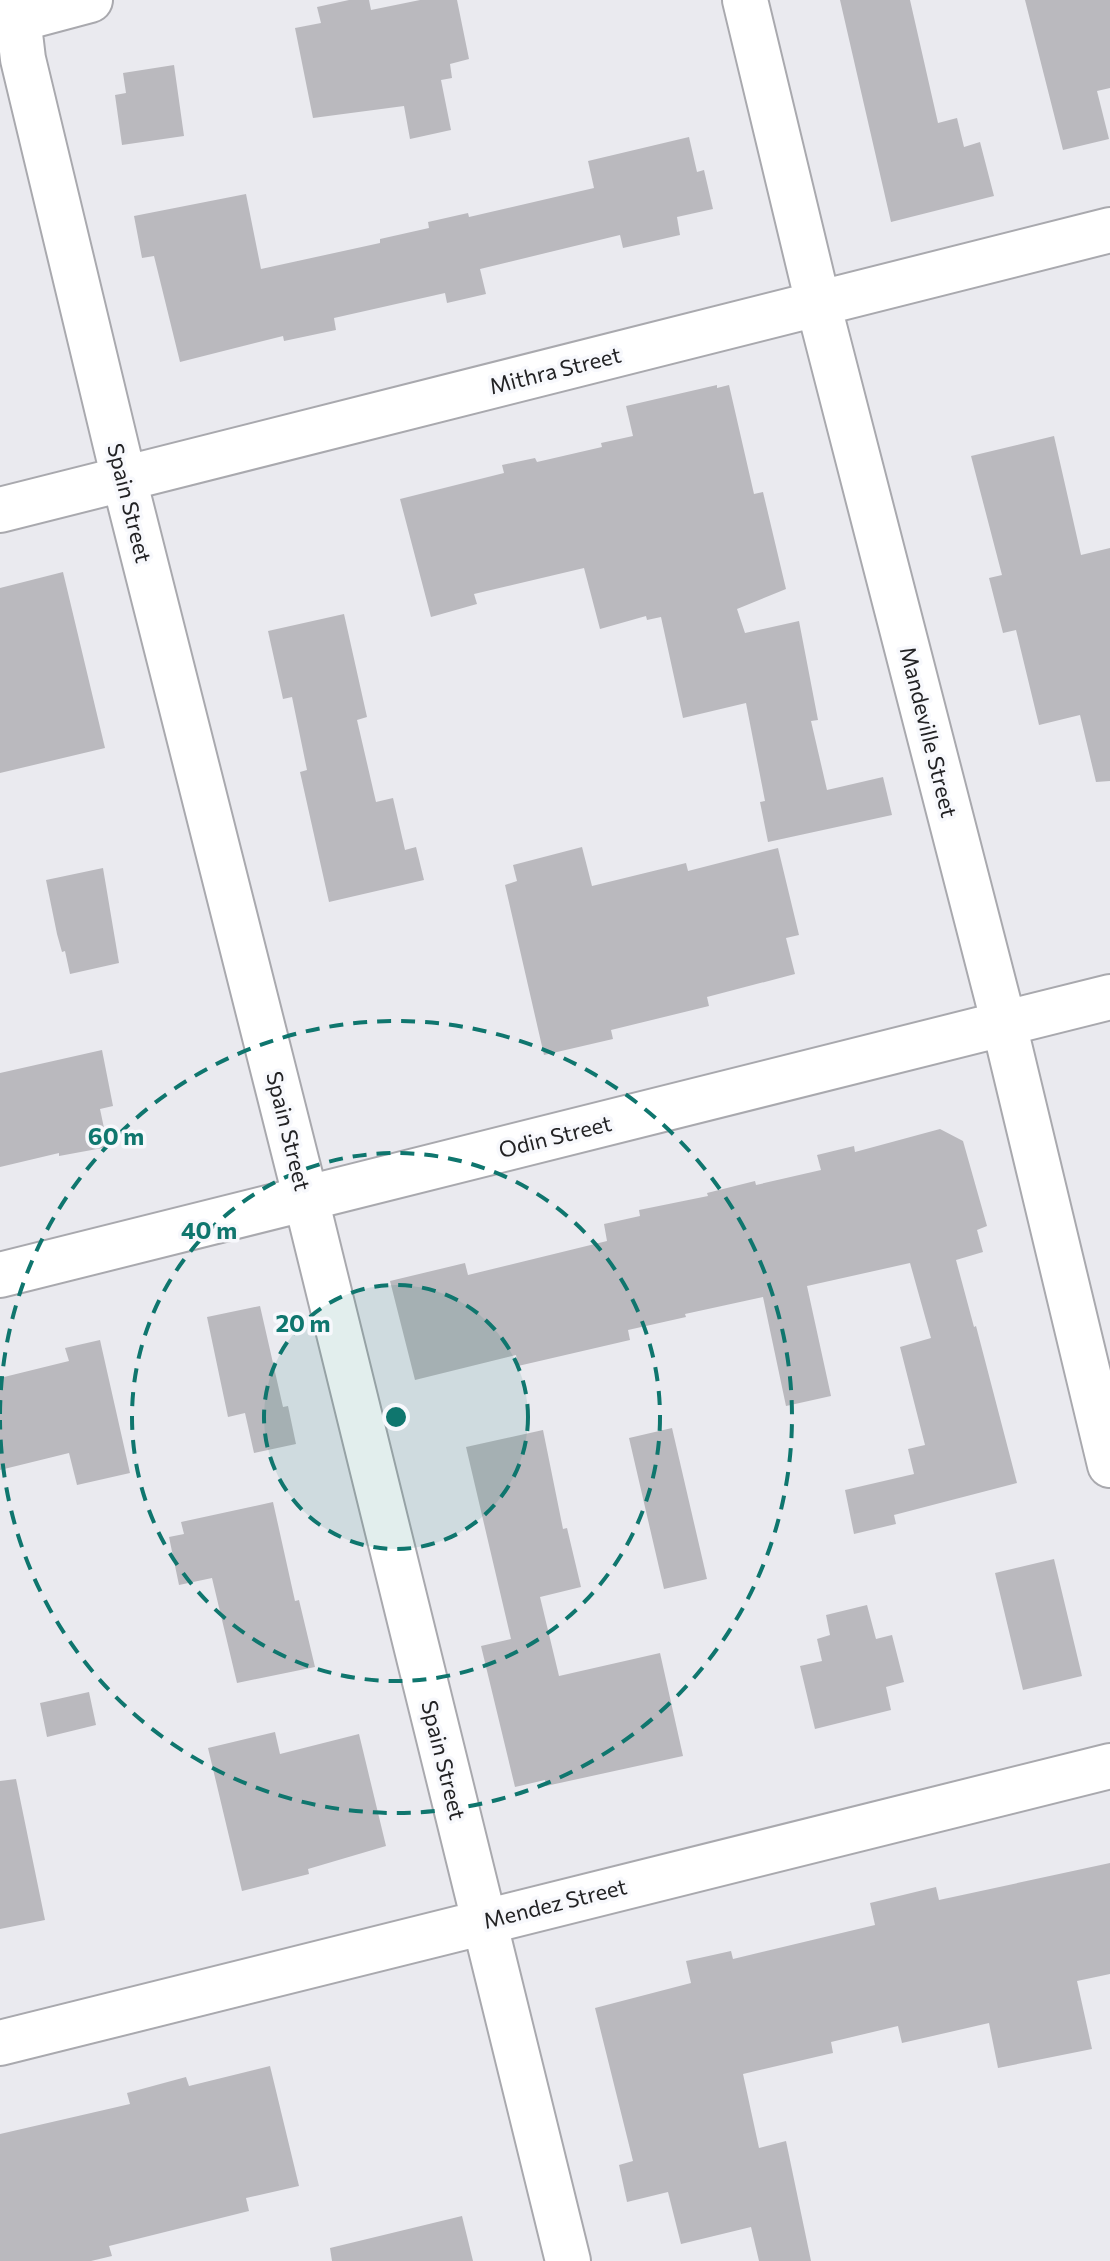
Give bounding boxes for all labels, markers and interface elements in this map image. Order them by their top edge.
street label: Mithra Street [486,341,624,399]
street label: Spain Street [102,441,158,565]
street label: Mandeville Street [895,644,963,820]
street label: Spain Street [261,1069,317,1193]
street label: Odin Street [496,1109,614,1163]
text: 60 m [88,1121,144,1150]
text: 40 m [181,1215,237,1244]
text: 20 m [276,1308,330,1337]
centre of rings [382,1403,410,1431]
street label: Spain Street [416,1698,472,1822]
street label: Mendez Street [480,1872,630,1934]

